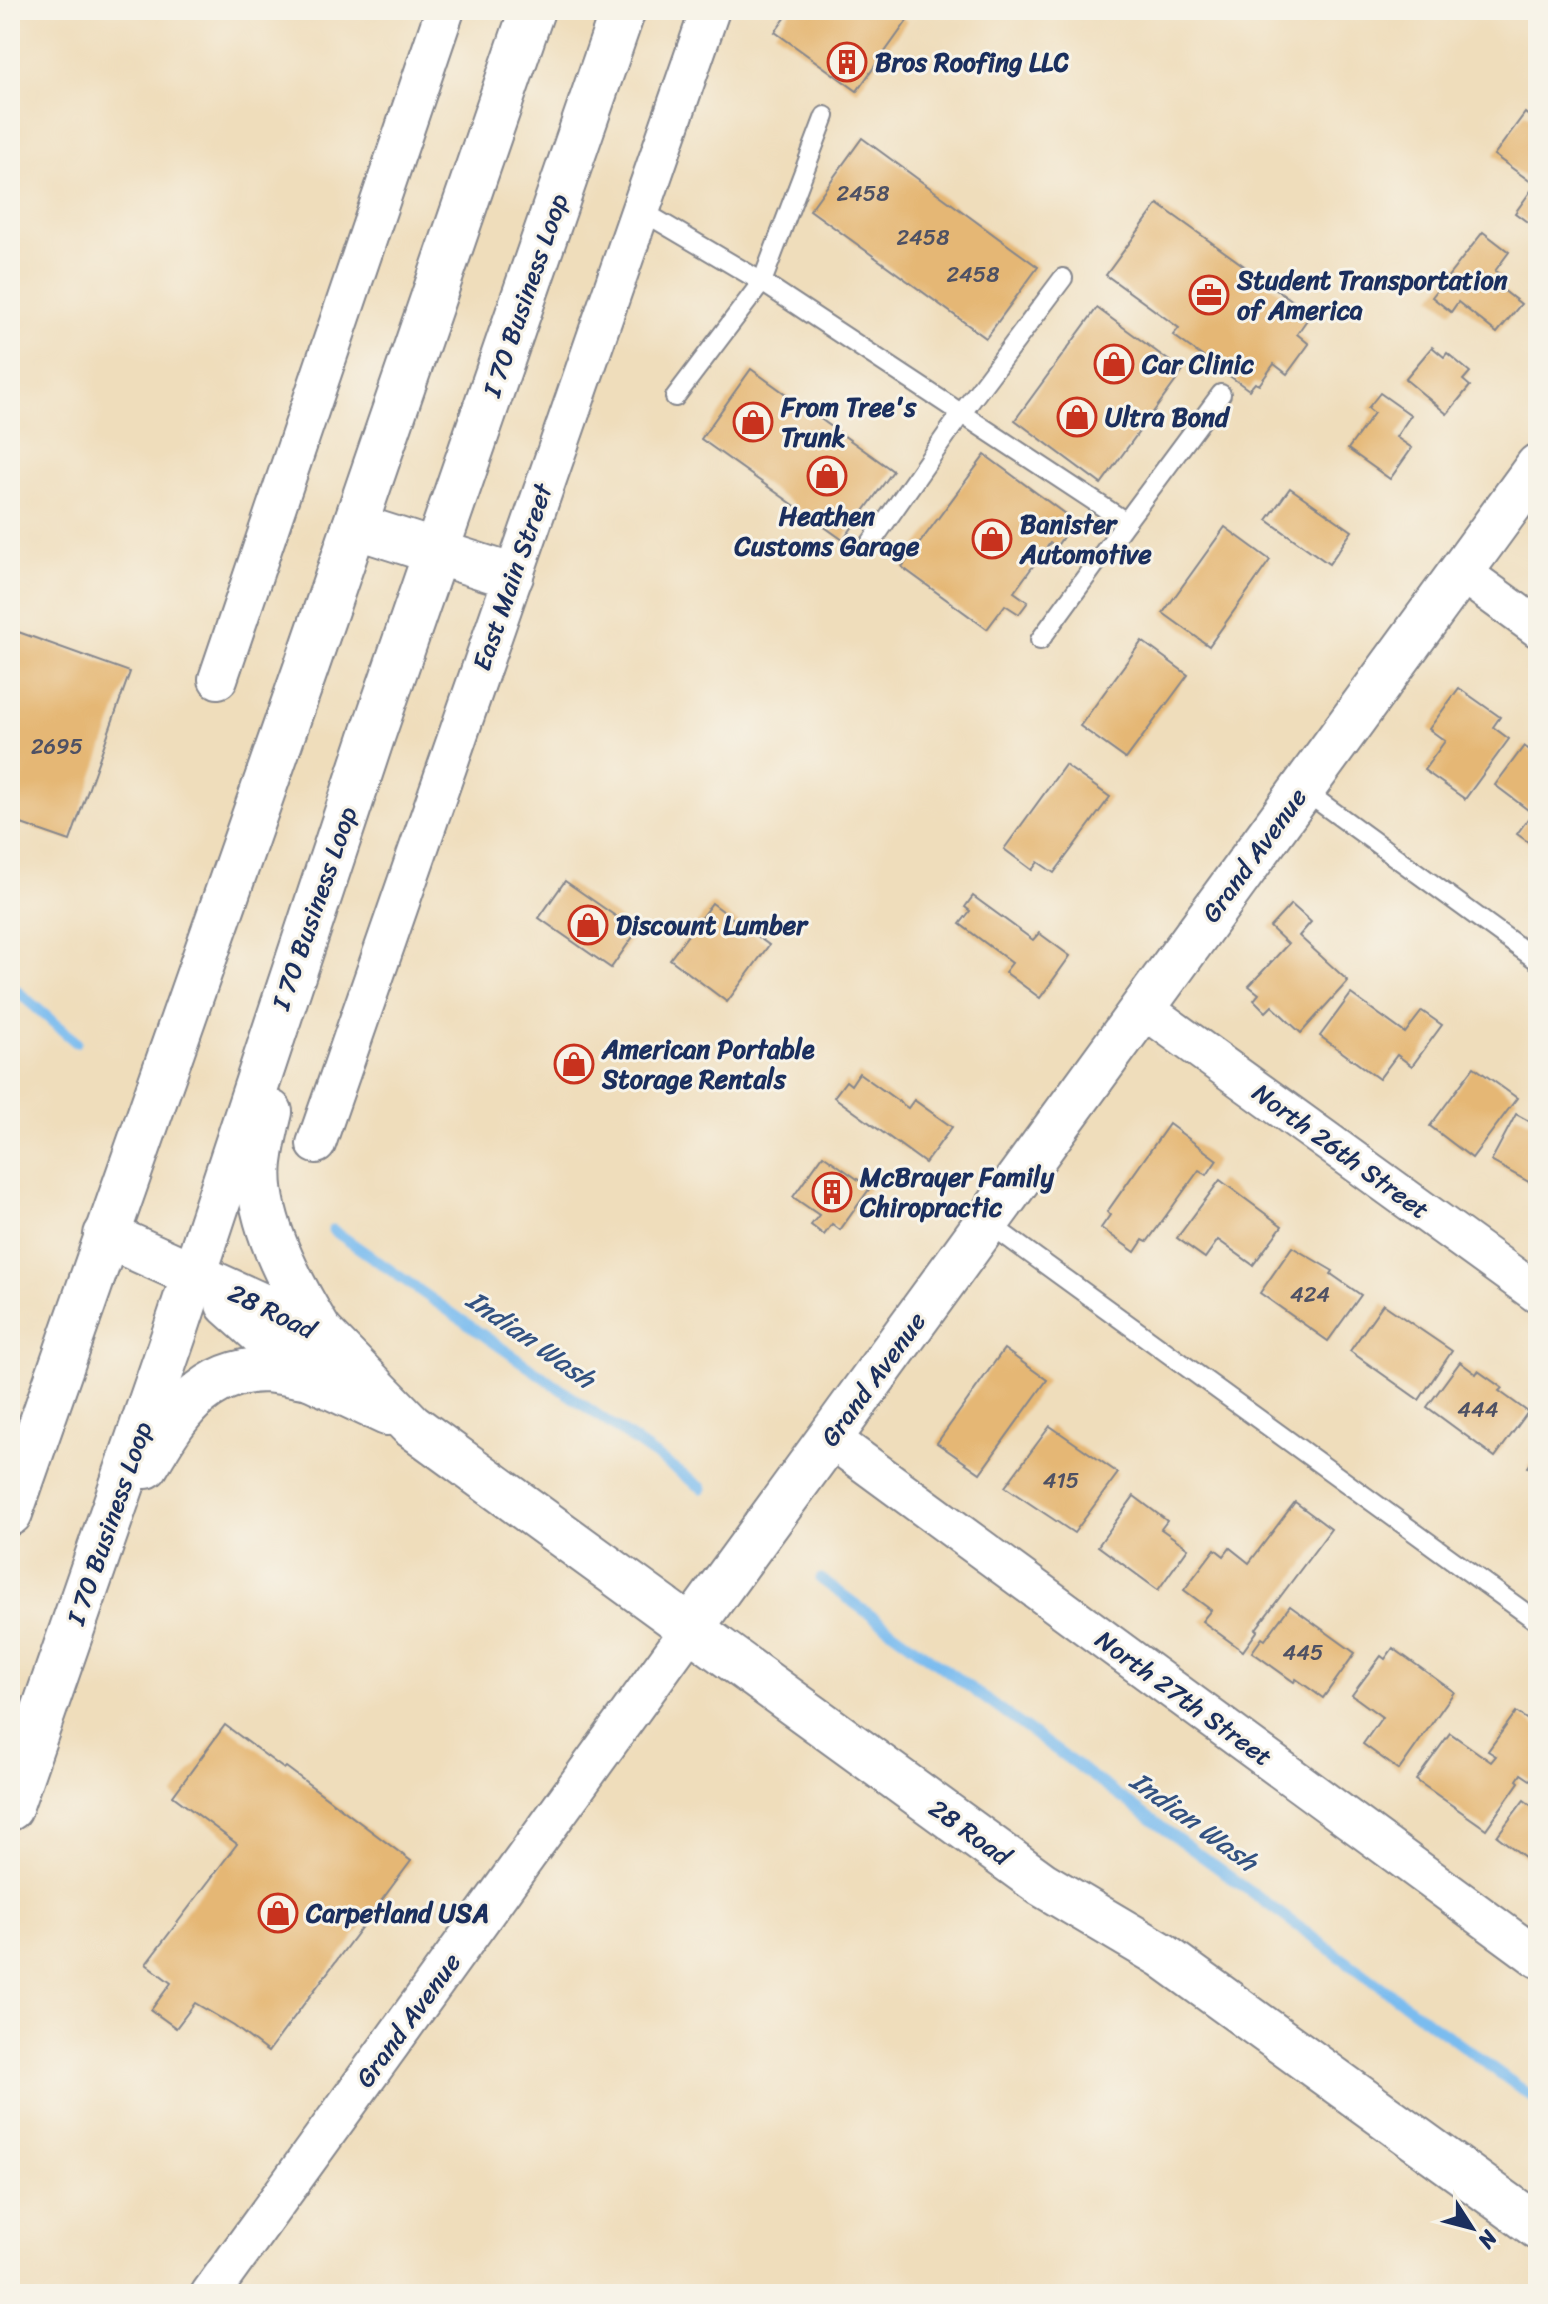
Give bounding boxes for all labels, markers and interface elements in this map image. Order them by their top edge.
place label: Bros Roofing LLC [875,39,1069,85]
building icon: Bros Roofing LLC [826,41,868,83]
house number: 2458 [836,174,890,213]
street label: I 70 Business Loop [468,187,581,404]
house number: 2458 [896,218,950,257]
house number: 2458 [946,255,1000,294]
place label: Student Transportation of America [1236,257,1509,333]
office icon: Student Transportation of America [1188,274,1230,316]
place label: Car Clinic [1141,341,1255,387]
shop icon: Car Clinic [1093,343,1135,385]
place label: From Tree's Trunk [780,384,917,460]
place label: Ultra Bond [1105,394,1231,440]
shop icon: Ultra Bond [1056,396,1098,438]
shop icon: From Tree's Trunk [732,401,774,443]
shop icon: Heathen Customs Garage [806,455,848,497]
street label: East Main Street [458,476,566,677]
place label: Heathen Customs Garage [734,493,920,569]
place label: Banister Automotive [1019,501,1152,577]
shop icon: Banister Automotive [971,518,1013,560]
house number: 2695 [31,727,83,766]
street label: Grand Avenue [1189,777,1319,933]
street label: I 70 Business Loop [257,800,370,1017]
place label: Discount Lumber [616,902,809,948]
shop icon: Discount Lumber [567,904,609,946]
place label: American Portable Storage Rentals [601,1026,815,1102]
shop icon: American Portable Storage Rentals [553,1043,595,1085]
street label: North 26th Street [1242,1070,1440,1232]
place label: McBrayer Family Chiropractic [859,1154,1054,1230]
building icon: McBrayer Family Chiropractic [811,1171,853,1213]
street label: 28 Road [220,1270,326,1353]
house number: 424 [1290,1275,1330,1314]
water label: Indian Wash [455,1276,608,1403]
street label: Grand Avenue [808,1301,938,1457]
house number: 444 [1457,1390,1499,1429]
street label: I 70 Business Loop [52,1415,165,1632]
house number: 415 [1043,1461,1079,1500]
street label: North 27th Street [1085,1617,1283,1779]
house number: 445 [1283,1633,1323,1672]
water label: Indian Wash [1119,1757,1270,1886]
street label: 28 Road [919,1786,1023,1879]
place label: Carpetland USA [305,1890,489,1936]
shop icon: Carpetland USA [257,1892,299,1934]
street label: Grand Avenue [343,1942,473,2098]
north arrow [1432,2188,1512,2268]
text: N [1467,2221,1509,2258]

